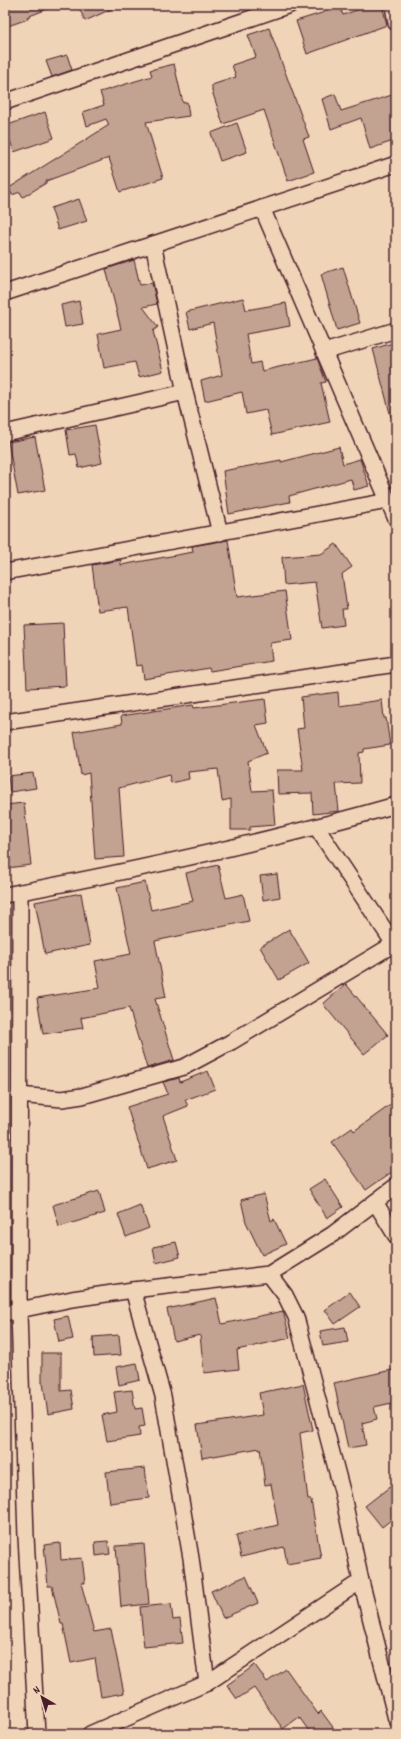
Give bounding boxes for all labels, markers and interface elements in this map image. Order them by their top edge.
north arrow [22,1677,62,1717]
text: N [30,1682,45,1699]

